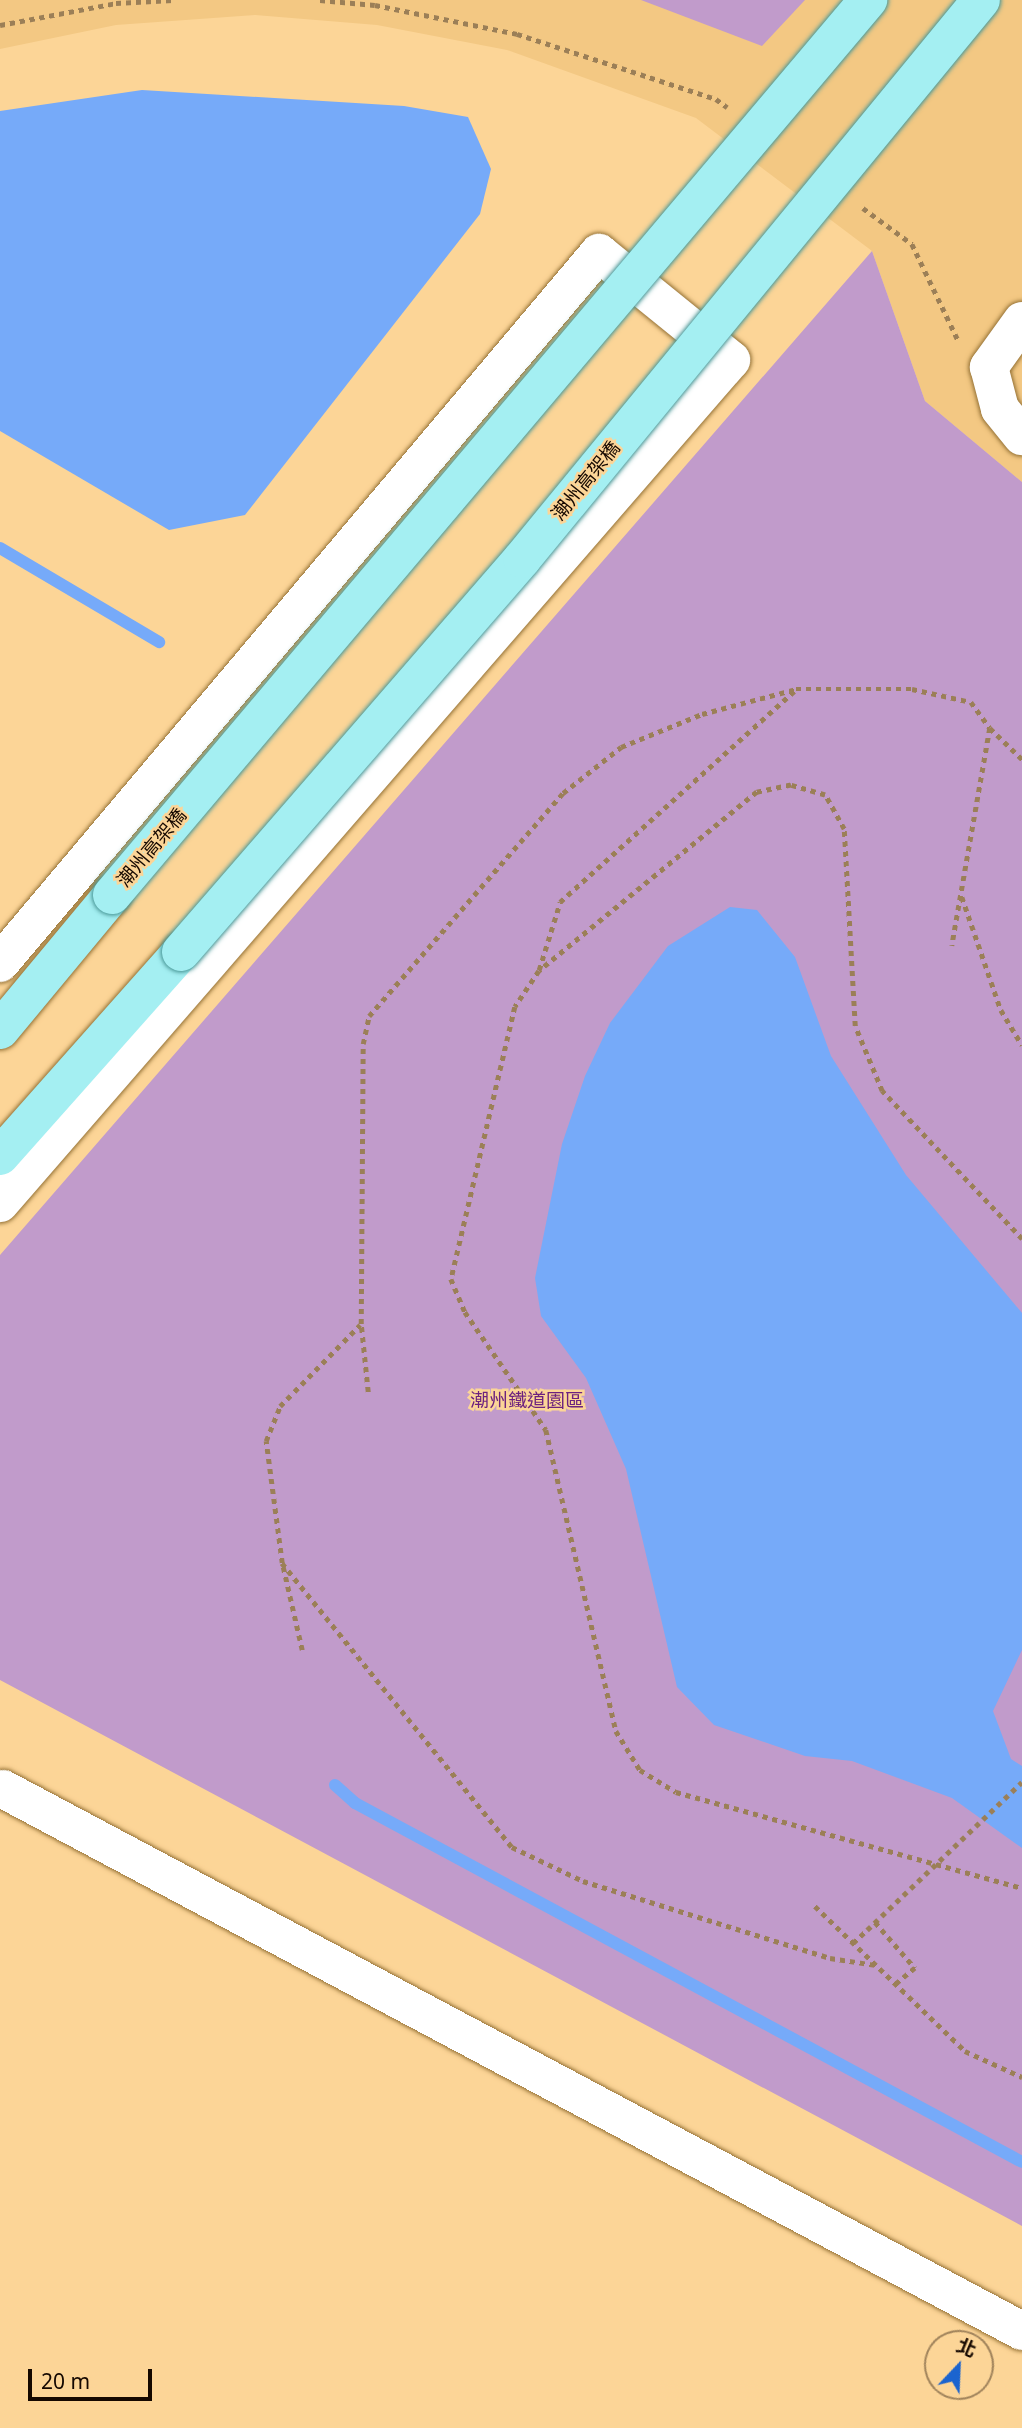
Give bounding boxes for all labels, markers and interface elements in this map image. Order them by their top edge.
street label: 潮州高架橋 [547,437,625,525]
street label: 潮州高架橋 [113,804,191,892]
park label: 潮州鐵道園區 [470,1390,584,1412]
north arrow [924,2330,994,2400]
text: 北 [953,2332,980,2363]
scale bar [32,2354,156,2398]
text: 20 m [41,2367,90,2395]

